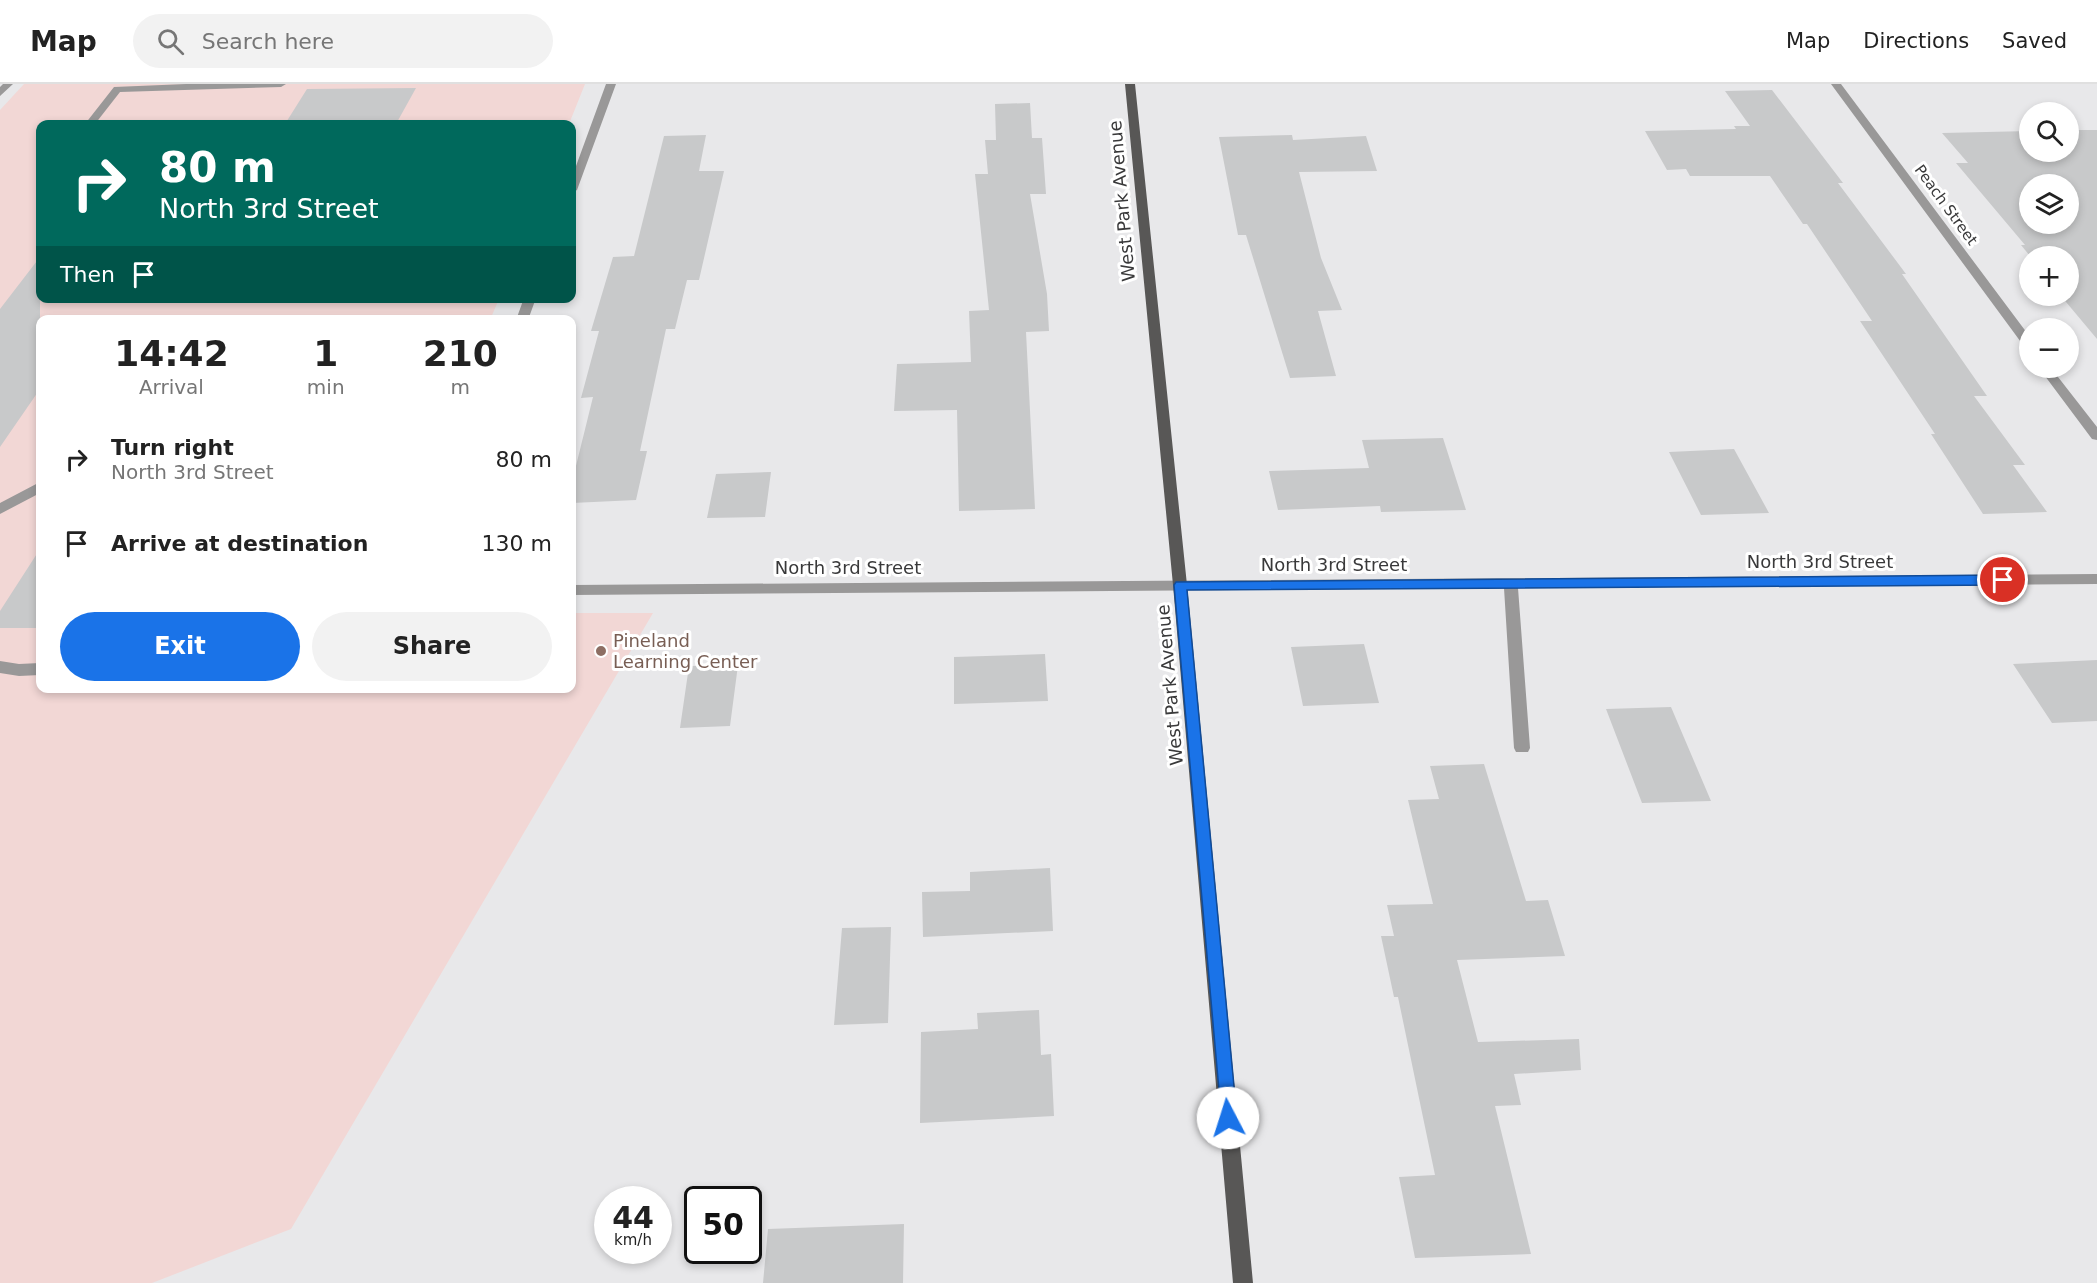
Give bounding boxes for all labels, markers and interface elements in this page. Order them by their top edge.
search box [133,14,553,68]
text: Map [30,25,97,58]
icon: search [154,25,187,58]
text: Search here [202,29,334,54]
text: Map [1786,29,1830,53]
text: Directions [1863,29,1969,53]
text: Saved [2002,29,2067,53]
map controls [2019,102,2079,378]
button: search [2019,102,2079,162]
street label: West Park Avenue [1104,120,1139,282]
text: 80 m [159,143,276,192]
icon: right [60,144,138,222]
street label: Peach Street [1911,161,1981,249]
button: layers [2019,174,2079,234]
text: North 3rd Street [159,193,379,224]
button: + [2019,246,2079,306]
icon: arrive [127,258,160,291]
text: Then [60,262,115,287]
button: − [2019,318,2079,378]
text: 14:42 [114,333,229,374]
text: 1 [313,333,338,374]
text: 210 [423,333,498,374]
text: Arrival [139,375,204,399]
text: min [307,375,345,399]
text: m [451,375,470,399]
text: Turn right [111,435,234,460]
icon: right [60,443,93,476]
text: 80 m [496,447,552,472]
text: North 3rd Street [111,460,274,484]
icon: arrive [60,527,93,560]
text: Arrive at destination [111,531,368,556]
text: 130 m [482,531,552,556]
street label: North 3rd Street [1747,551,1893,572]
street label: North 3rd Street [1261,554,1407,575]
pin [1977,554,2028,605]
street label: North 3rd Street [775,557,921,578]
icon: arrive [1986,563,2019,596]
street label: West Park Avenue [1152,604,1187,766]
button: Exit [60,612,300,681]
button: Share [312,612,552,681]
place label: Pineland Learning Center [613,630,758,672]
marker: Pineland Learning Center [594,644,608,658]
position arrow [1196,1086,1260,1150]
speed limit sign: 50 [684,1186,762,1264]
text: 44 [612,1200,654,1235]
text: km/h [614,1231,652,1249]

